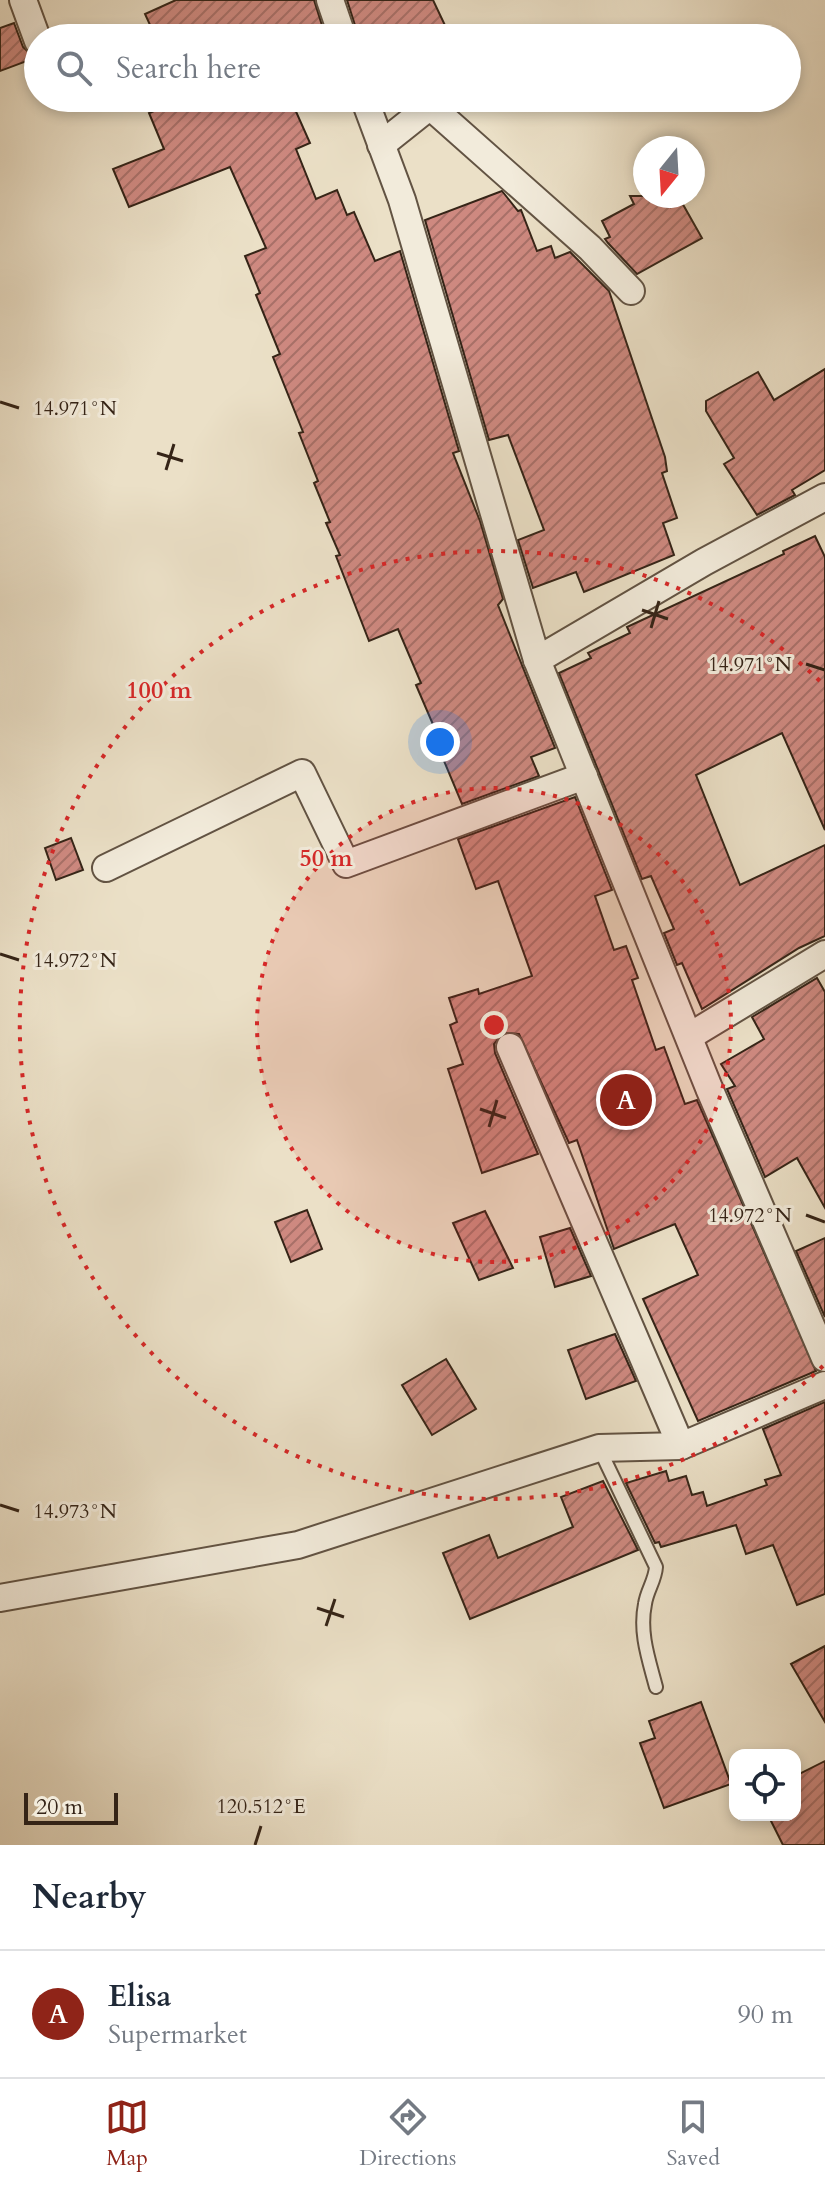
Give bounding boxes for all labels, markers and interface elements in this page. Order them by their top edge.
search box [24,24,801,112]
icon: search [52,46,96,90]
text: Search here [116,48,261,89]
north arrow [633,136,705,208]
text: 14.971°N [33,395,117,422]
text: 14.971°N [708,651,792,678]
text: 100 m [126,674,193,707]
your location [420,722,460,762]
text: 50 m [299,842,353,875]
text: 14.972°N [33,947,117,974]
centre of rings [480,1011,508,1039]
pin: A [600,1070,652,1130]
text: 14.972°N [708,1202,792,1229]
text: 14.973°N [33,1498,117,1525]
map controls [729,1749,801,1821]
button: locate [729,1749,801,1821]
scale bar [24,1789,118,1825]
text: 20 m [36,1792,83,1822]
text: 120.512°E [216,1793,306,1820]
text: Nearby [32,1874,147,1920]
text: Elisa [108,1976,171,2017]
text: A [48,1997,68,2032]
text: 90 m [737,1997,793,2032]
text: Supermarket [108,2017,247,2052]
tab: Map [105,2095,149,2173]
tab: Directions [359,2095,456,2173]
tab: Saved [667,2095,720,2173]

